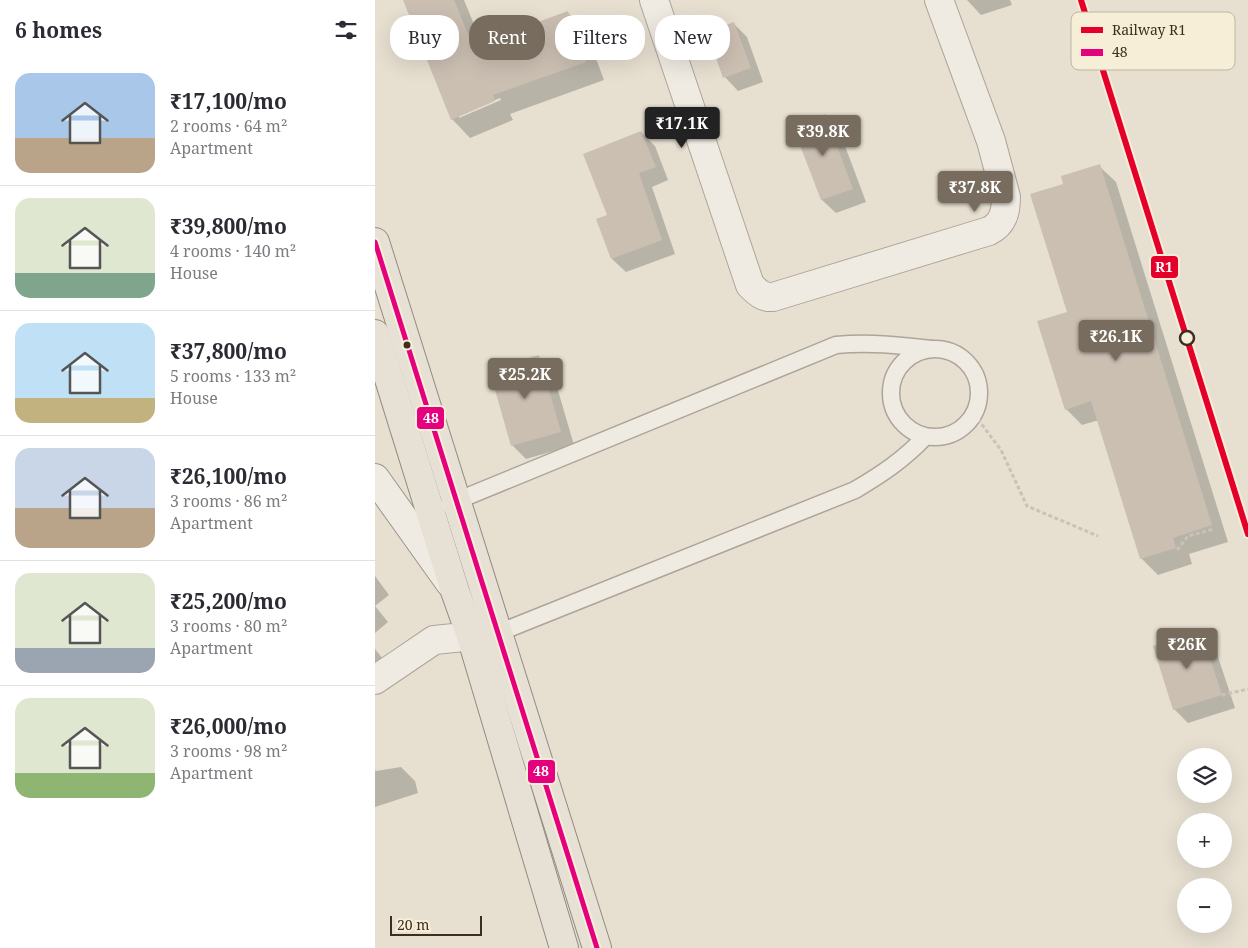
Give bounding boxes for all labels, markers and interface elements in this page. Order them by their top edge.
legend [1071,12,1235,70]
chip: Buy [390,15,459,60]
chip: Rent [469,15,545,60]
chip: Filters [555,15,645,60]
chip: New [655,15,730,60]
text: 6 homes [15,16,102,44]
icon: filters [332,16,360,44]
text: Railway R1 [1112,20,1186,39]
text: 48 [1112,42,1128,61]
text: ₹17,100/mo [170,87,287,115]
icon: home [55,93,115,153]
pin: ₹17.1K [641,106,723,149]
text: ₹17.1K [656,112,708,134]
pin: ₹39.8K [782,114,864,157]
text: 2 rooms · 64 m² [170,115,287,137]
text: ₹39.8K [797,120,849,142]
text: Apartment [170,137,253,159]
pin: ₹37.8K [934,170,1016,213]
text: ₹37.8K [949,176,1001,198]
text: ₹39,800/mo [170,212,287,240]
icon: home [55,218,115,278]
text: 4 rooms · 140 m² [170,240,296,262]
line badge: R1 [1150,255,1179,279]
text: R1 [1155,257,1173,276]
text: House [170,262,218,284]
pin: ₹26.1K [1075,320,1157,362]
text: ₹26.1K [1090,325,1142,347]
unlabelled marker [1179,330,1195,346]
text: ₹37,800/mo [170,337,287,365]
unlabelled marker [402,340,412,350]
icon: home [55,343,115,403]
pin: ₹25.2K [484,358,566,400]
text: ₹25.2K [499,363,551,385]
text: 5 rooms · 133 m² [170,365,296,387]
text: House [170,387,218,409]
line badge: 48 [416,406,445,430]
text: 48 [423,408,439,427]
text: ₹26,100/mo [170,462,287,490]
icon: home [55,468,115,528]
text: 3 rooms · 86 m² [170,490,287,512]
text: Apartment [170,512,253,534]
text: ₹25,200/mo [170,587,287,615]
icon: home [55,593,115,653]
text: 3 rooms · 80 m² [170,615,287,637]
pin: ₹26K [1157,628,1217,670]
text: ₹26K [1168,633,1206,655]
text: Apartment [170,637,253,659]
text: ₹26,000/mo [170,712,287,740]
icon: home [55,718,115,778]
text: 3 rooms · 98 m² [170,740,287,762]
map controls [1177,748,1232,933]
button: layers [1177,748,1232,803]
line badge: 48 [527,759,556,784]
text: 48 [533,761,549,780]
text: Apartment [170,762,253,784]
button: + [1177,813,1232,868]
button: − [1177,878,1232,933]
scale bar [390,913,483,936]
text: 20 m [397,915,430,934]

